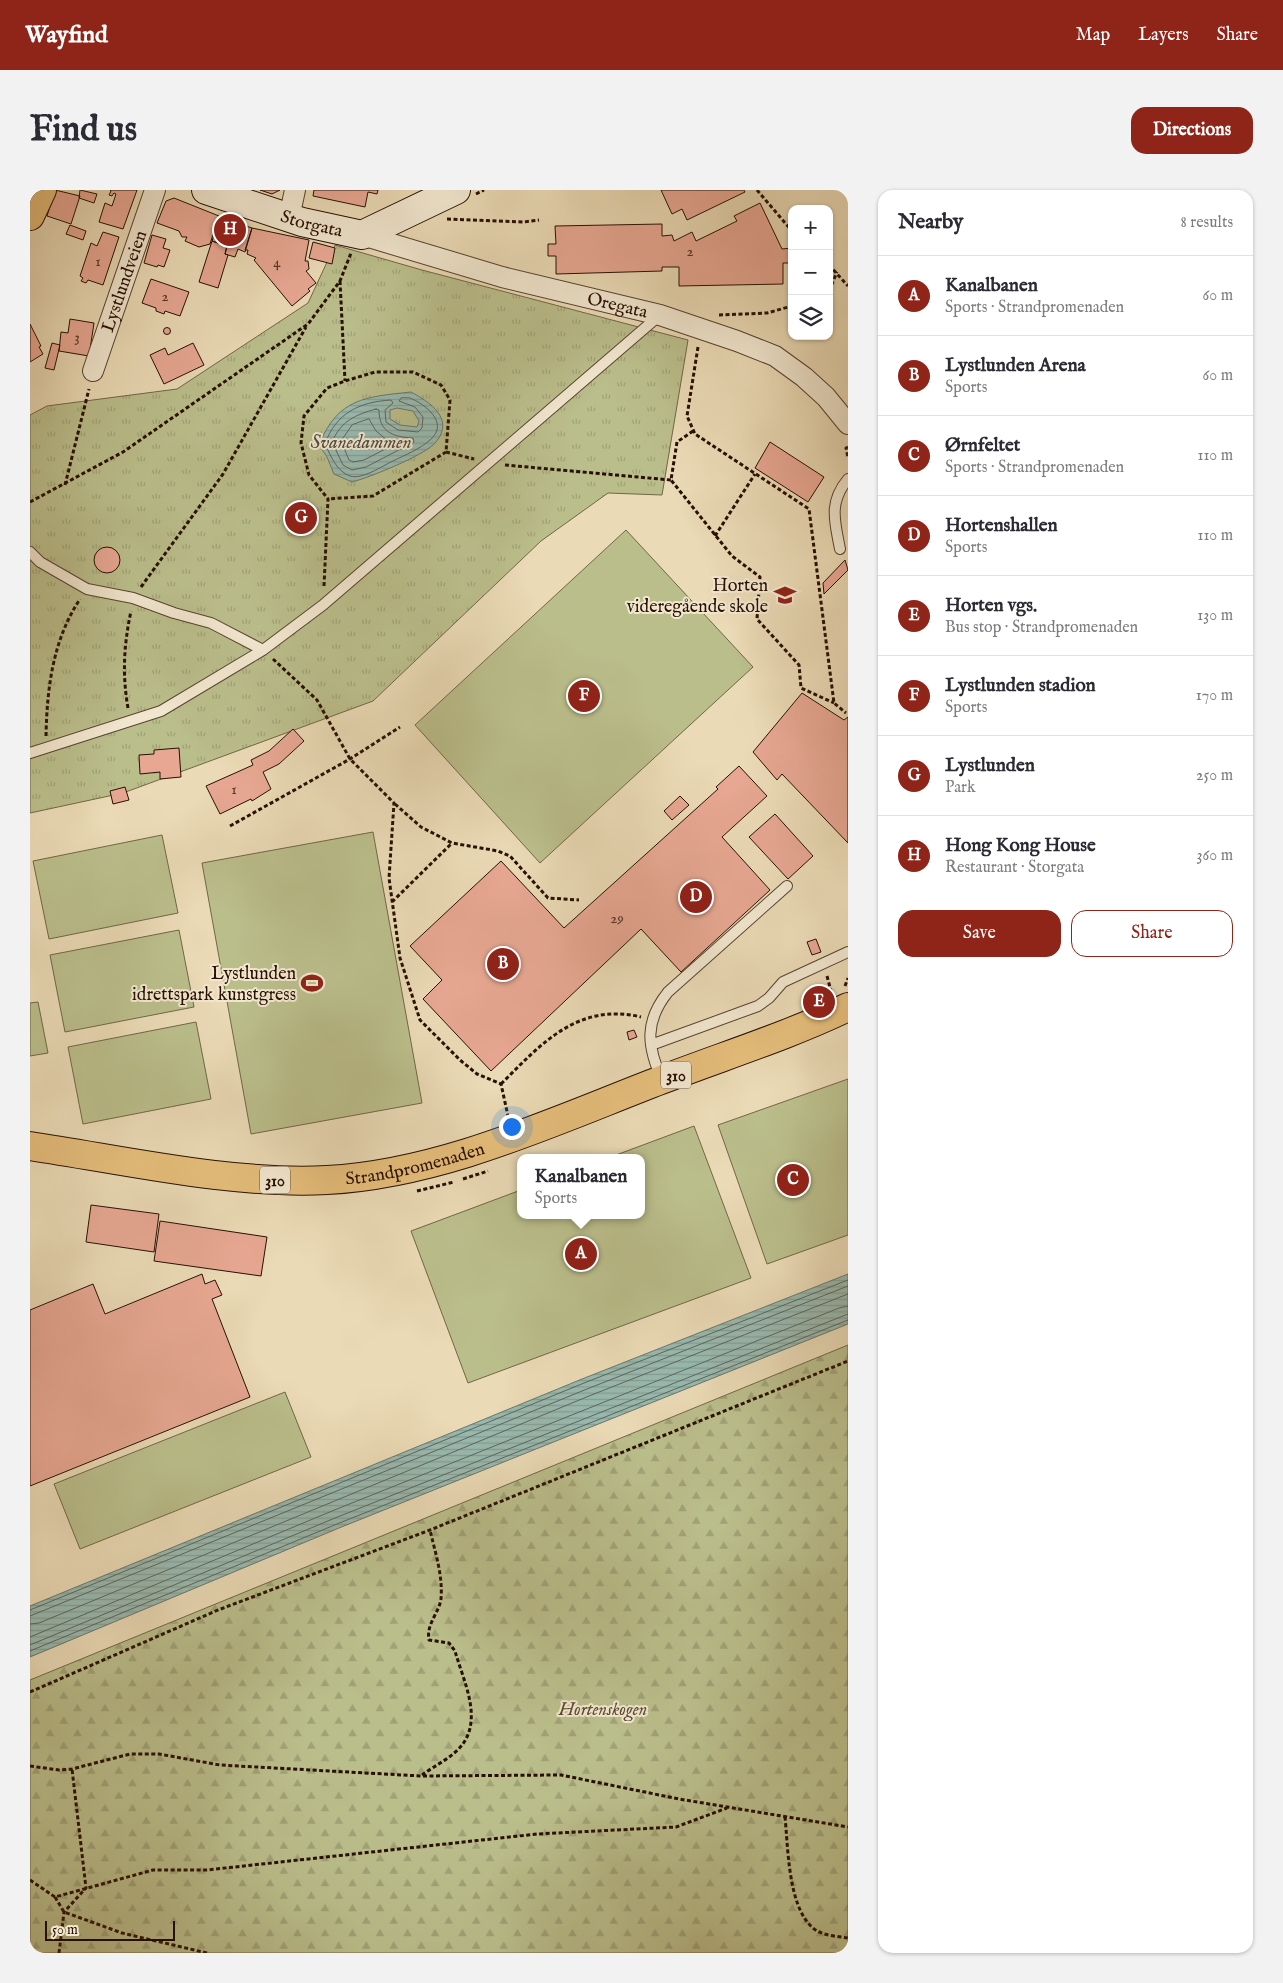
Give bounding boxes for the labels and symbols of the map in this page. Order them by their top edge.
street label: Storgata [277,206,345,244]
pin: H [214,211,246,249]
street label: Lystlundveien [97,227,153,335]
house number: 2 [686,242,694,261]
house number: 1 [95,252,101,271]
house number: 4 [273,253,281,272]
house number: 2 [161,287,169,306]
street label: Oregata [585,288,650,325]
house number: 3 [74,328,80,347]
water label: Svanedammen [310,431,412,455]
pin: G [285,499,317,537]
place label: Horten videregående skole [627,575,768,619]
school or university icon: Horten videregående skole [772,582,798,608]
pin: F [568,677,600,715]
house number: 1 [231,780,237,799]
pin: D [680,878,712,916]
house number: 29 [610,909,624,928]
pin: B [487,945,519,983]
place label: Lystlunden idrettspark kunstgress [132,963,296,1007]
sports icon: Lystlunden idrettspark kunstgress [299,970,325,996]
pin: E [803,983,835,1021]
road number: 310 [661,1062,691,1088]
your location [499,1114,525,1140]
street label: Strandpromenaden [344,1138,488,1192]
pin: C [777,1161,809,1199]
road number: 310 [260,1166,290,1194]
pin: A [565,1235,597,1273]
park label: Hortenskogen [558,1699,647,1722]
scale bar [45,1918,175,1941]

